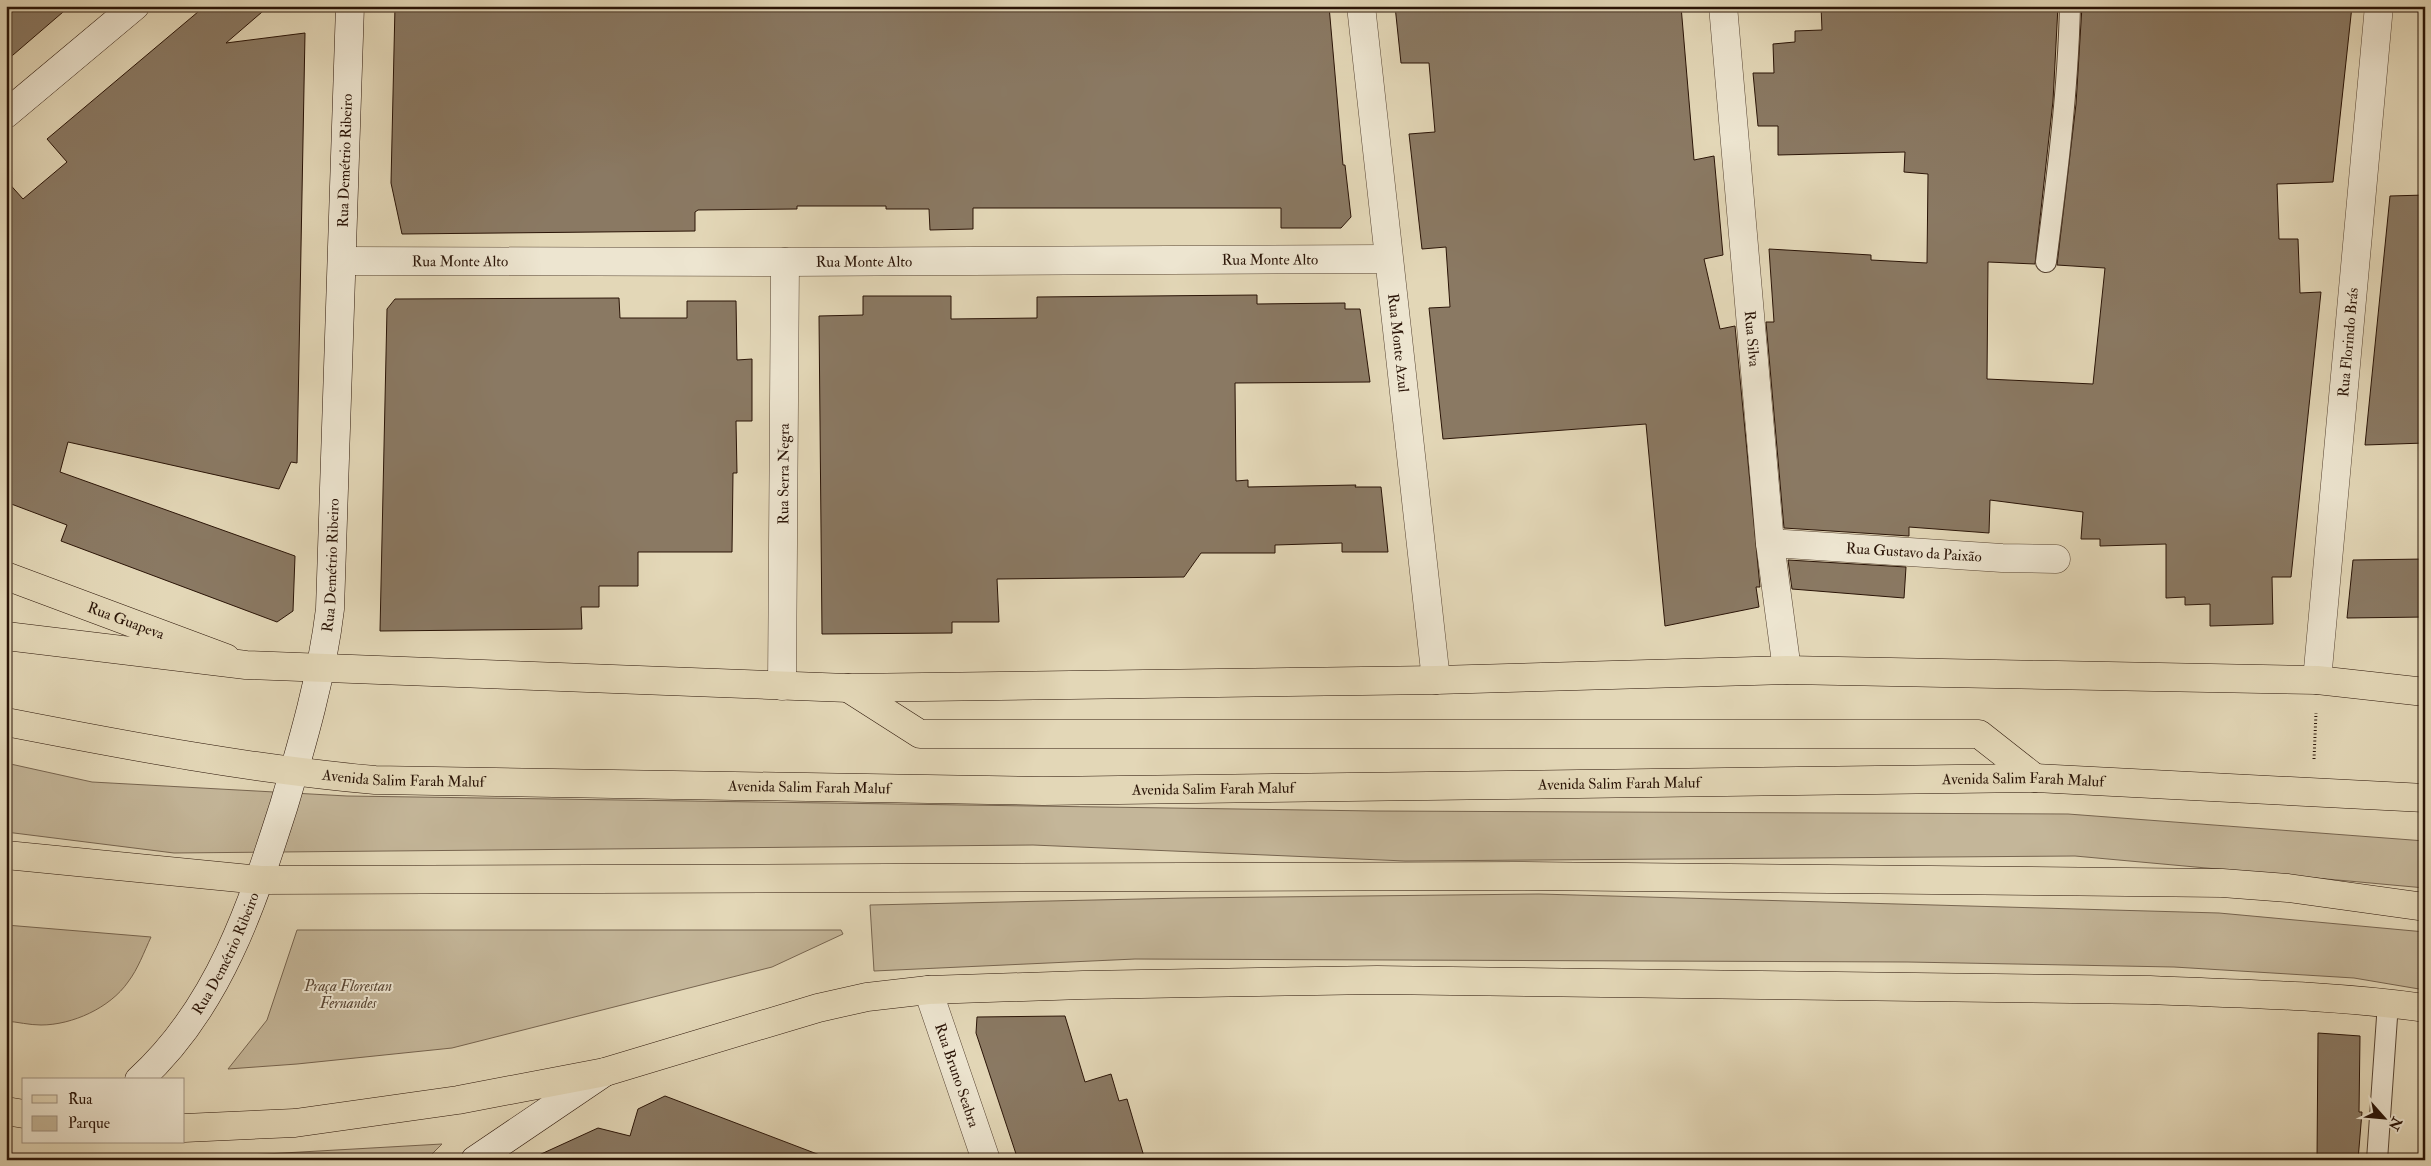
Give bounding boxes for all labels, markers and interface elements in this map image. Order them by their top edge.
street label: Rua Demétrio Ribeiro [333,93,357,228]
street label: Rua Monte Alto [1222,250,1318,269]
street label: Rua Monte Alto [412,252,508,271]
street label: Rua Monte Alto [816,252,912,271]
street label: Rua Florindo Brás [2334,287,2363,398]
street label: Rua Monte Azul [1384,292,1413,394]
street label: Rua Silva [1740,310,1764,368]
street label: Rua Serra Negra [774,422,793,525]
street label: Rua Demétrio Ribeiro [317,498,343,633]
street label: Rua Gustavo da Paixão [1845,538,1982,566]
street label: Rua Guapeva [85,598,168,644]
street label: Avenida Salim Farah Maluf [320,765,487,791]
street label: Avenida Salim Farah Maluf [1941,768,2107,791]
street label: Avenida Salim Farah Maluf [1537,773,1703,794]
street label: Avenida Salim Farah Maluf [727,776,893,798]
street label: Avenida Salim Farah Maluf [1131,778,1297,799]
street label: Rua Demétrio Ribeiro [188,890,263,1018]
park label: Praça Florestan Fernandes [303,977,392,1013]
street label: Rua Bruno Seabra [931,1021,984,1131]
legend [22,1078,185,1144]
text: Rua [68,1090,93,1109]
north arrow [2358,1094,2408,1144]
text: N [2385,1113,2406,1134]
text: Parque [68,1114,110,1133]

